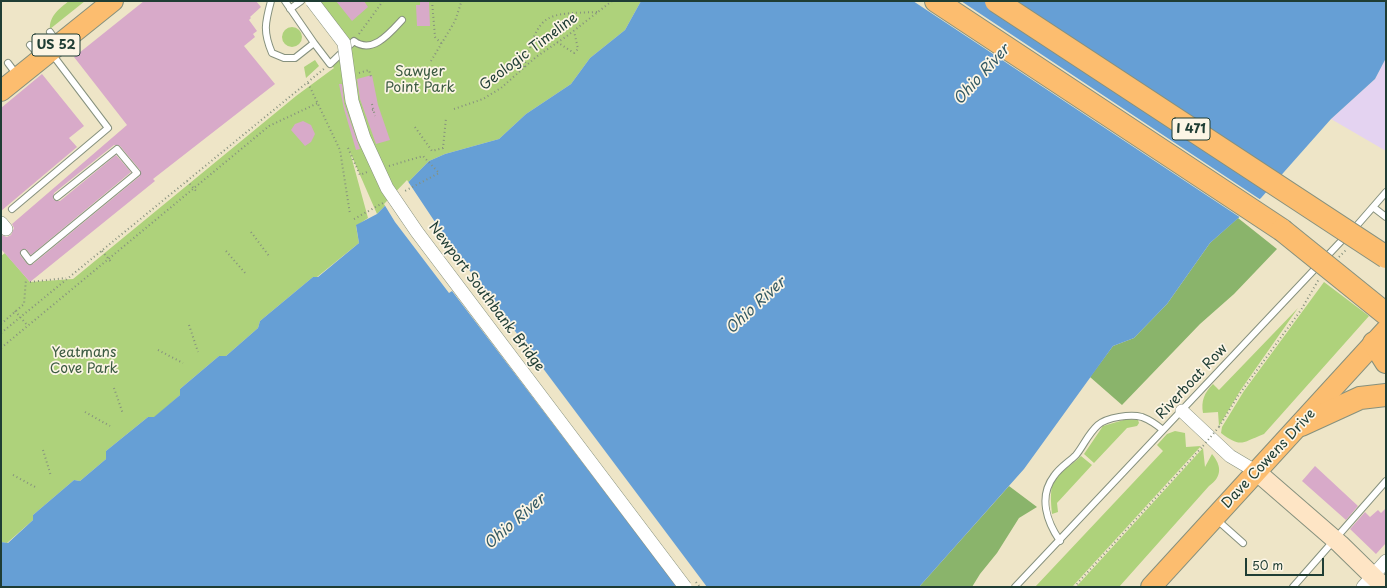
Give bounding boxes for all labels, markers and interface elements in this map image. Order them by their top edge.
street label: Geologic Timeline [477,10,581,94]
road number: US 52 [32,34,80,56]
water label: Ohio River [950,41,1014,109]
park label: Sawyer Point Park [385,64,455,96]
road number: I 471 [1172,118,1210,140]
street label: Newport Southbank Bridge [424,219,548,375]
water label: Ohio River [722,274,790,338]
street label: Riverboat Row [1153,341,1231,423]
park label: Yeatmans Cove Park [50,345,118,378]
street label: Dave Cowens Drive [1219,406,1319,512]
water label: Ohio River [481,491,549,553]
scale bar [1247,550,1326,576]
text: 50 m [1252,556,1283,574]

